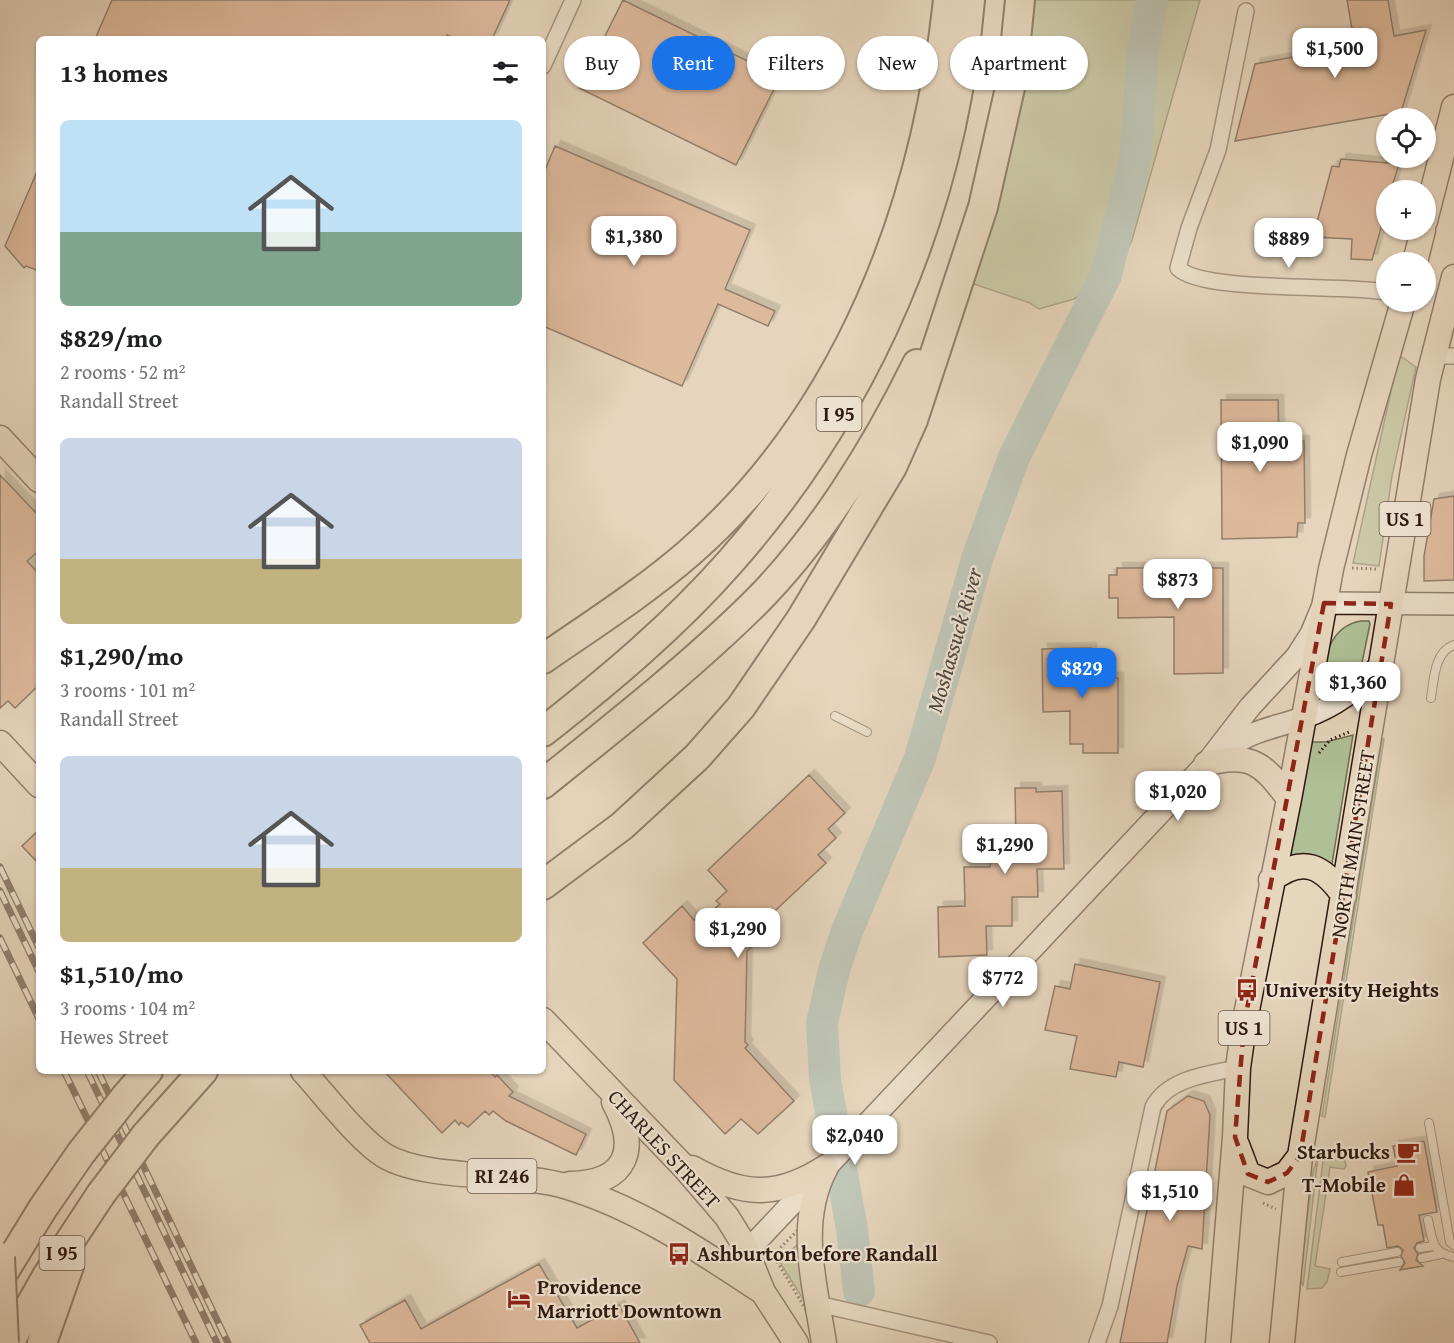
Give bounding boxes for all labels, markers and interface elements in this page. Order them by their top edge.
pin: $1,500 [1286,28,1384,79]
text: $1,500 [1306,33,1364,62]
chip: Buy [564,36,640,90]
chip: Rent [652,36,735,90]
chip: Filters [747,36,845,90]
chip: New [857,36,938,90]
chip: Apartment [950,36,1088,90]
text: 13 homes [60,53,168,92]
icon: filters [489,56,522,89]
map controls [1376,108,1436,312]
button: locate [1376,108,1436,168]
icon: home [237,159,345,267]
button: + [1376,180,1436,240]
pin: $1,380 [585,216,683,267]
pin: $889 [1253,218,1325,269]
text: $1,380 [605,221,663,250]
text: $889 [1268,223,1310,252]
button: − [1376,252,1436,312]
text: $829/mo [60,318,162,357]
text: 2 rooms · 52 m² [60,357,186,386]
text: Randall Street [60,386,179,415]
road number: I 95 [816,397,862,431]
pin: $1,090 [1211,422,1309,473]
text: $1,090 [1231,427,1289,456]
icon: home [237,477,345,585]
road number: US 1 [1380,502,1430,536]
pin: $873 [1142,559,1214,610]
water label: Moshassuck River [918,563,990,716]
text: $873 [1157,564,1199,593]
text: $1,290/mo [60,636,183,675]
pin: $829 [1046,648,1118,699]
text: $829 [1061,653,1103,682]
pin: $1,360 [1309,662,1407,713]
text: $1,360 [1329,667,1387,696]
text: 3 rooms · 101 m² [60,675,195,704]
text: Randall Street [60,704,179,733]
street label: NORTH MAIN STREET [1322,747,1383,940]
pin: $1,020 [1129,771,1227,822]
text: $1,020 [1149,776,1207,805]
icon: home [237,795,345,903]
pin: $1,290 [956,824,1054,875]
text: $1,290 [976,829,1034,858]
pin: $1,290 [689,908,787,959]
text: $1,290 [709,913,767,942]
text: $1,510/mo [60,954,183,993]
pin: $772 [967,957,1039,1008]
text: $772 [982,962,1024,991]
place label: University Heights [1265,974,1439,1005]
bus stop icon: University Heights [1234,977,1260,1003]
text: 3 rooms · 104 m² [60,993,195,1022]
road number: US 1 [1218,1011,1270,1045]
text: Hewes Street [60,1022,169,1051]
street label: CHARLES STREET [601,1082,728,1215]
pin: $2,040 [806,1115,904,1166]
text: $2,040 [826,1120,884,1149]
place label: Starbucks [1297,1136,1390,1167]
cafe icon: Starbucks [1395,1139,1421,1165]
road number: RI 246 [468,1159,536,1193]
place label: T-Mobile [1302,1169,1386,1200]
pin: $1,510 [1121,1171,1219,1222]
shop icon: T-Mobile [1391,1172,1417,1198]
text: $1,510 [1141,1176,1199,1205]
road number: I 95 [40,1236,84,1270]
place label: Ashburton before Randall [697,1238,938,1269]
bus stop icon: Ashburton before Randall [666,1241,692,1267]
place label: Providence Marriott Downtown [537,1271,722,1326]
hotel icon: Providence Marriott Downtown [506,1286,532,1312]

